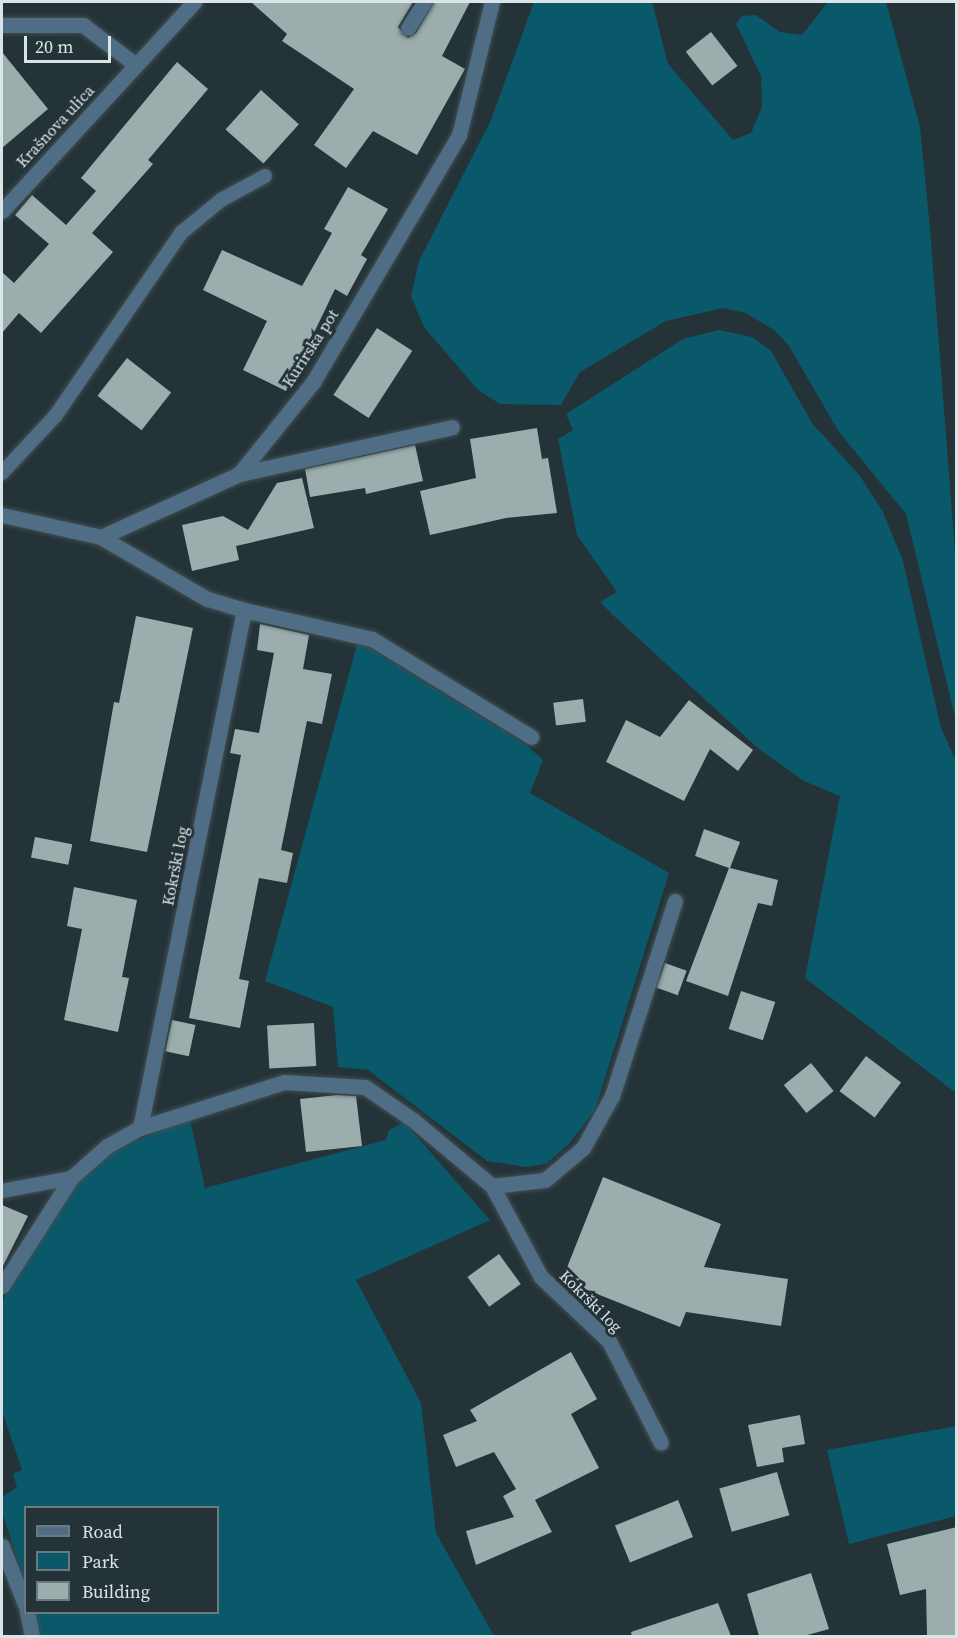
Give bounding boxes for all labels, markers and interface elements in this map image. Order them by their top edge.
scale bar [27,24,114,62]
text: 20 m [35,34,73,59]
street label: Krašnova ulica [12,81,98,171]
street label: Kurirska pot [278,306,342,390]
street label: Kokrški log [158,825,192,907]
street label: Kokrški log [556,1266,626,1336]
legend [24,1506,219,1614]
text: Road [82,1519,123,1544]
text: Park [82,1549,119,1574]
text: Building [82,1579,150,1604]

